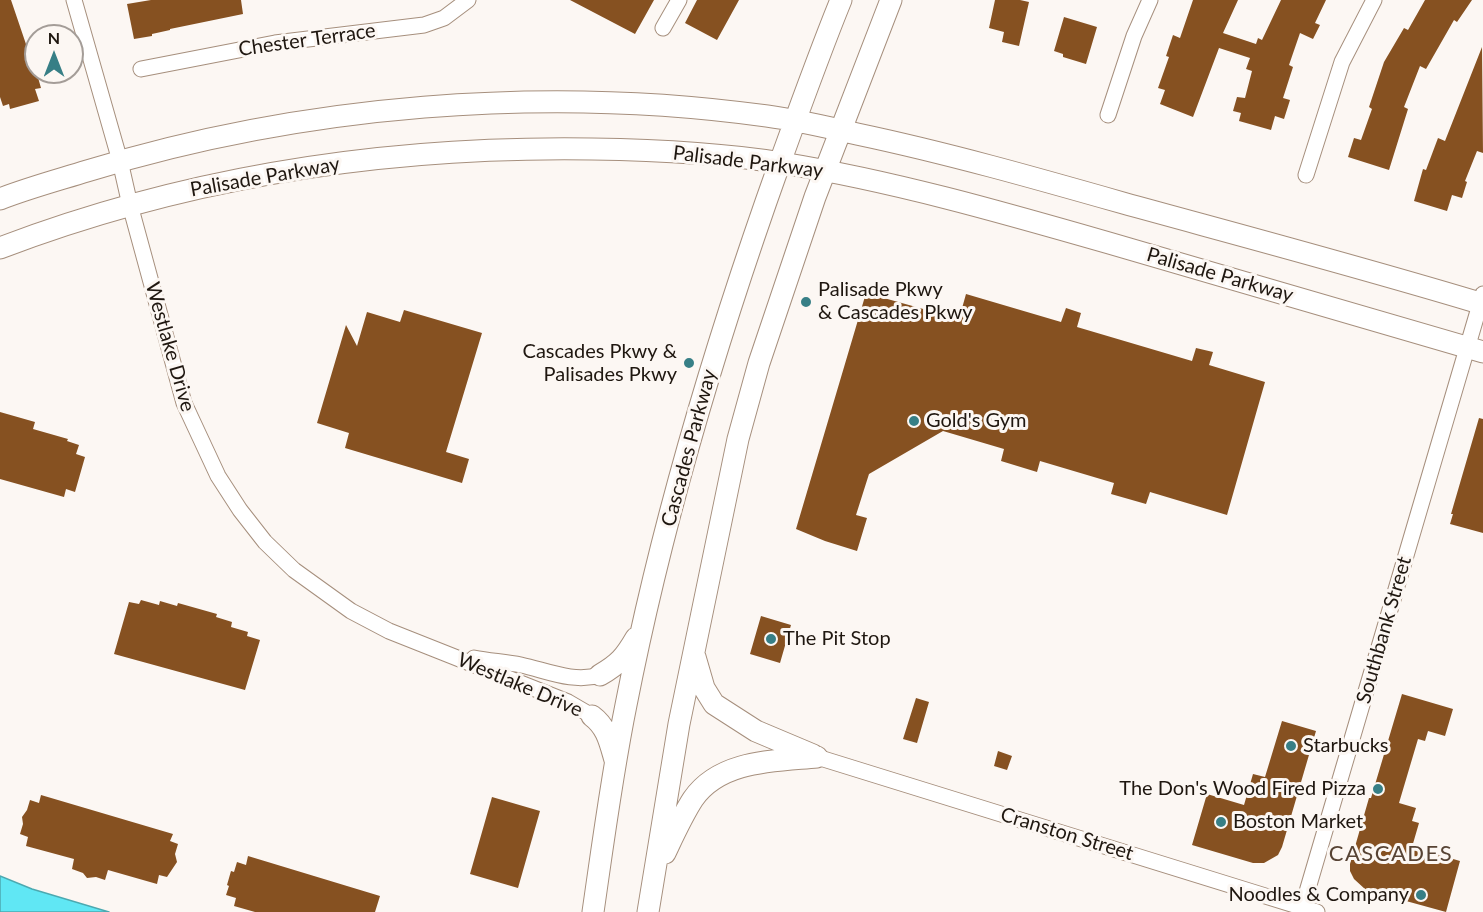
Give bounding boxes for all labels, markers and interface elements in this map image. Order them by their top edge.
street label: Chester Terrace [237,19,377,61]
north arrow [24,24,84,84]
text: N [48,28,60,47]
street label: Palisade Parkway [671,141,825,183]
street label: Palisade Parkway [188,152,342,202]
street label: Palisade Parkway [1144,243,1296,307]
place label: Palisade Pkwy & Cascades Pkwy [818,278,972,325]
street label: Westlake Drive [140,279,200,415]
marker: Palisade Pkwy & Cascades Pkwy [799,295,813,309]
place label: Cascades Pkwy & Palisades Pkwy [523,340,677,387]
marker: Cascades Pkwy & Palisades Pkwy [682,356,696,370]
street label: Cascades Parkway [656,367,722,529]
place label: Gold's Gym [926,409,1026,433]
marker: Gold's Gym [907,414,921,428]
street label: Southbank Street [1352,554,1416,706]
place label: The Pit Stop [783,627,891,651]
marker: The Pit Stop [764,632,778,646]
street label: Westlake Drive [454,648,586,722]
place label: Starbucks [1303,734,1389,758]
marker: Starbucks [1284,739,1298,753]
place label: The Don's Wood Fired Pizza [1119,777,1366,801]
marker: The Don's Wood Fired Pizza [1371,782,1385,796]
street label: Cranston Street [998,802,1136,866]
place label: Boston Market [1233,810,1363,834]
marker: Boston Market [1214,815,1228,829]
district label: CASCADES [1329,841,1453,867]
place label: Noodles & Company [1228,883,1409,907]
marker: Noodles & Company [1414,888,1428,902]

